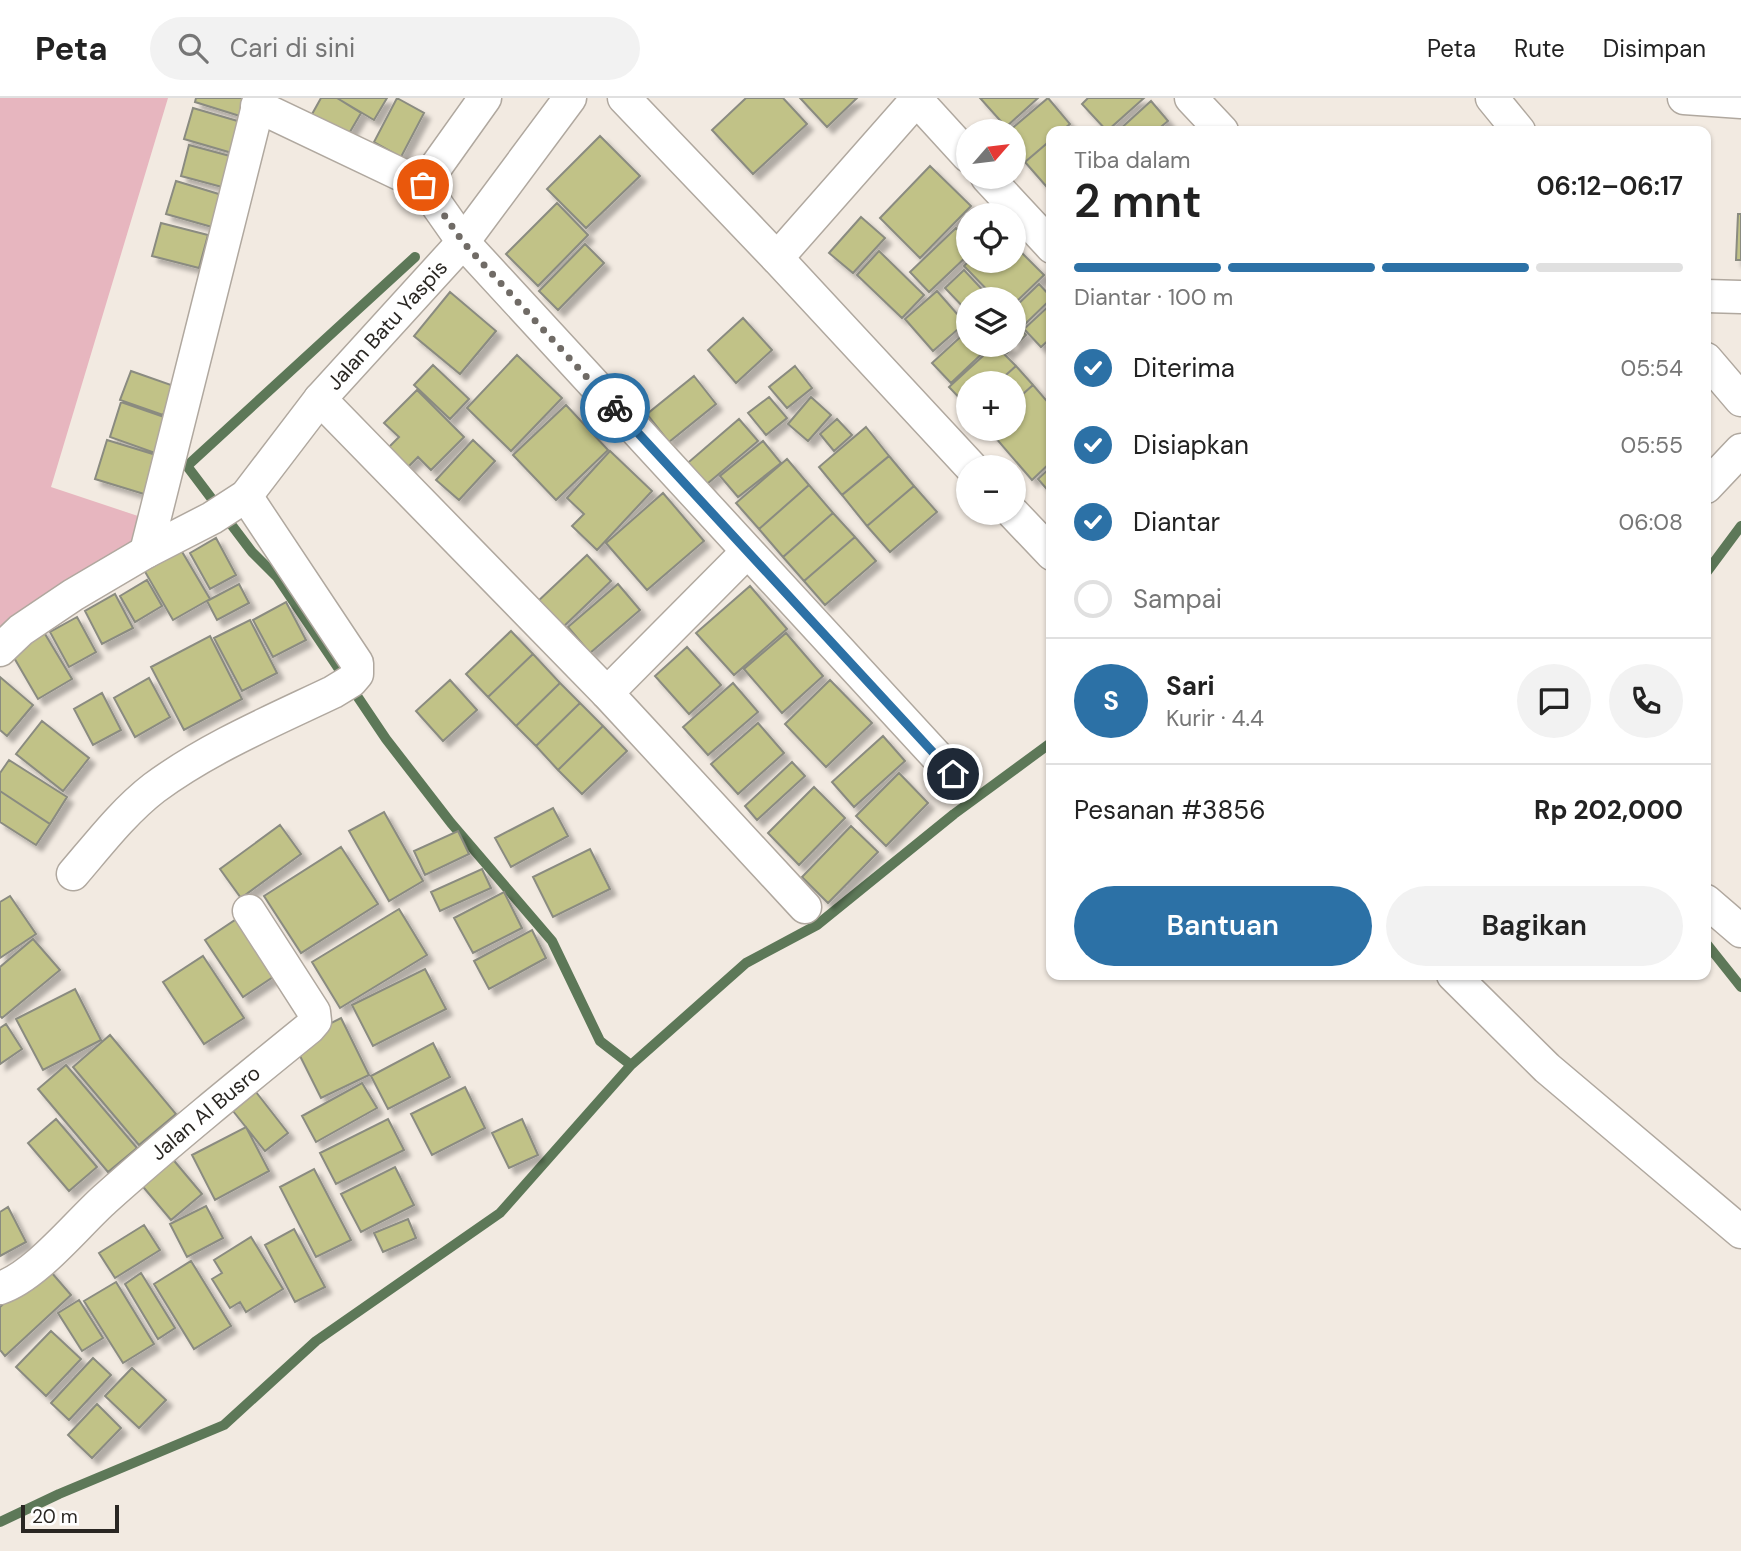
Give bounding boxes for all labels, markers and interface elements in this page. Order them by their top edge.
search box [150,17,640,80]
text: Peta [35,27,108,70]
icon: search [174,29,212,67]
text: Cari di sini [230,31,355,65]
text: Peta [1427,33,1476,64]
text: Rute [1514,33,1565,64]
text: Disimpan [1603,33,1706,64]
north arrow [956,119,1026,189]
map controls [956,119,1026,525]
text: Tiba dalam [1074,145,1191,175]
pin [393,155,453,215]
icon: bag [404,166,442,204]
text: 06:12–06:17 [1536,169,1683,203]
text: 2 mnt [1074,171,1202,231]
button: locate [956,203,1026,273]
street label: Jalan Batu Yaspis [321,254,454,396]
text: Diantar · 100 m [1074,282,1233,312]
button: layers [956,287,1026,357]
icon: check [1074,349,1112,387]
text: Diterima [1133,351,1235,385]
text: 05:54 [1621,353,1683,383]
button: + [956,371,1026,441]
courier [580,373,650,443]
icon: bike [596,389,634,427]
icon: check [1074,426,1112,464]
text: Disiapkan [1133,428,1249,462]
text: 05:55 [1621,430,1683,460]
button: − [956,455,1026,525]
icon: check [1074,503,1112,541]
text: Diantar [1133,505,1220,539]
text: 06:08 [1618,507,1683,537]
text: Sampai [1133,582,1222,616]
button: chat [1517,664,1591,738]
button: phone [1609,664,1683,738]
text: Sari [1166,669,1215,703]
text: S [1103,684,1119,718]
text: Kurir · 4.4 [1166,703,1264,733]
pin [923,744,983,804]
icon: home [934,755,972,793]
text: Pesanan #3856 [1074,793,1265,827]
text: Rp 202,000 [1534,793,1683,827]
button: Bantuan [1074,886,1372,966]
button: Bagikan [1386,886,1683,966]
street label: Jalan Al Busro [145,1059,266,1167]
scale bar [21,1502,119,1534]
text: 20 m [32,1504,78,1529]

